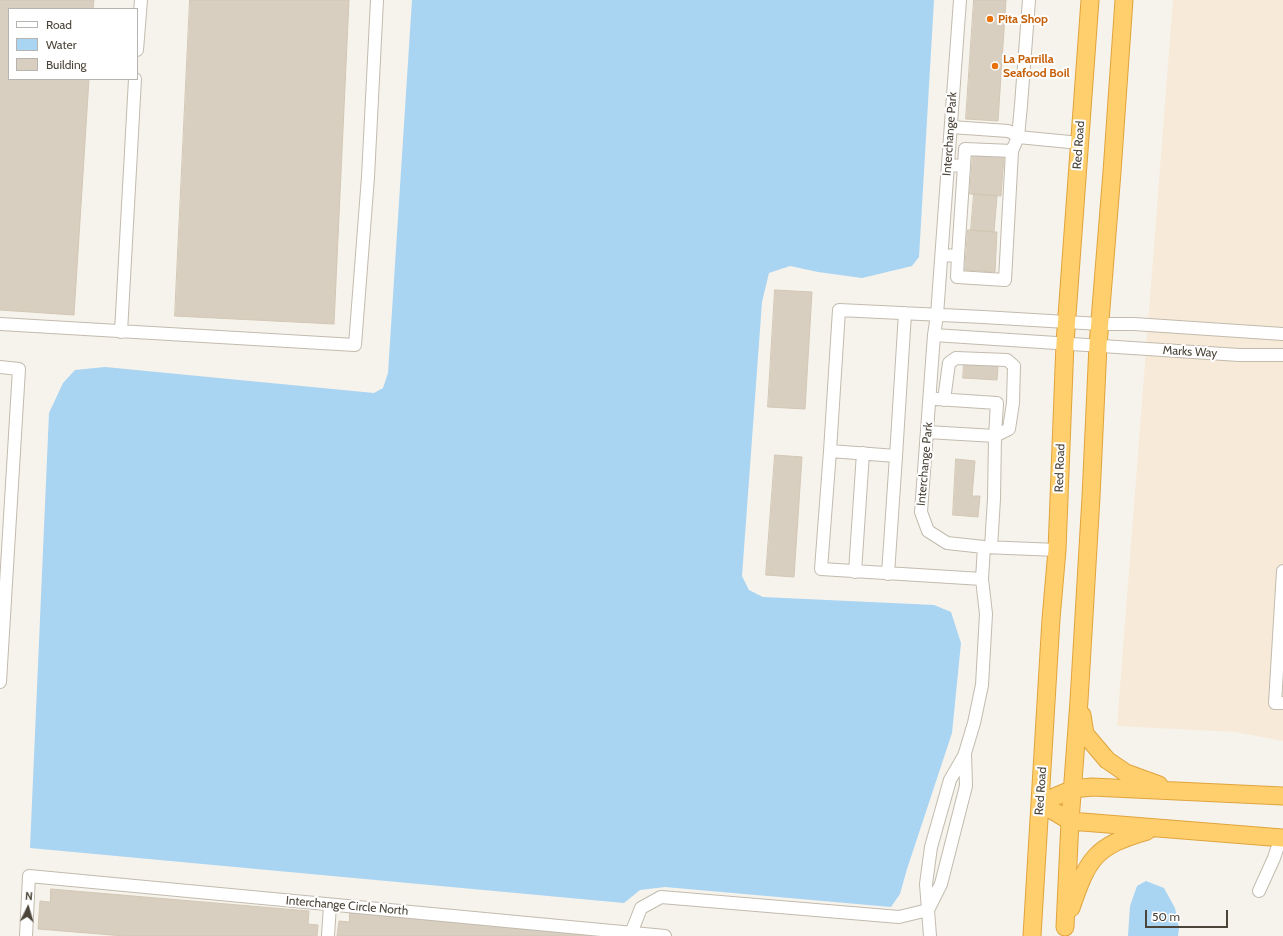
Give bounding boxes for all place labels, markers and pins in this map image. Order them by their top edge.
place label: Pita Shop [998,12,1048,26]
marker: Pita Shop [985,14,995,24]
place label: La Parrilla Seafood Boil [1003,52,1070,80]
marker: La Parrilla Seafood Boil [990,61,1000,71]

